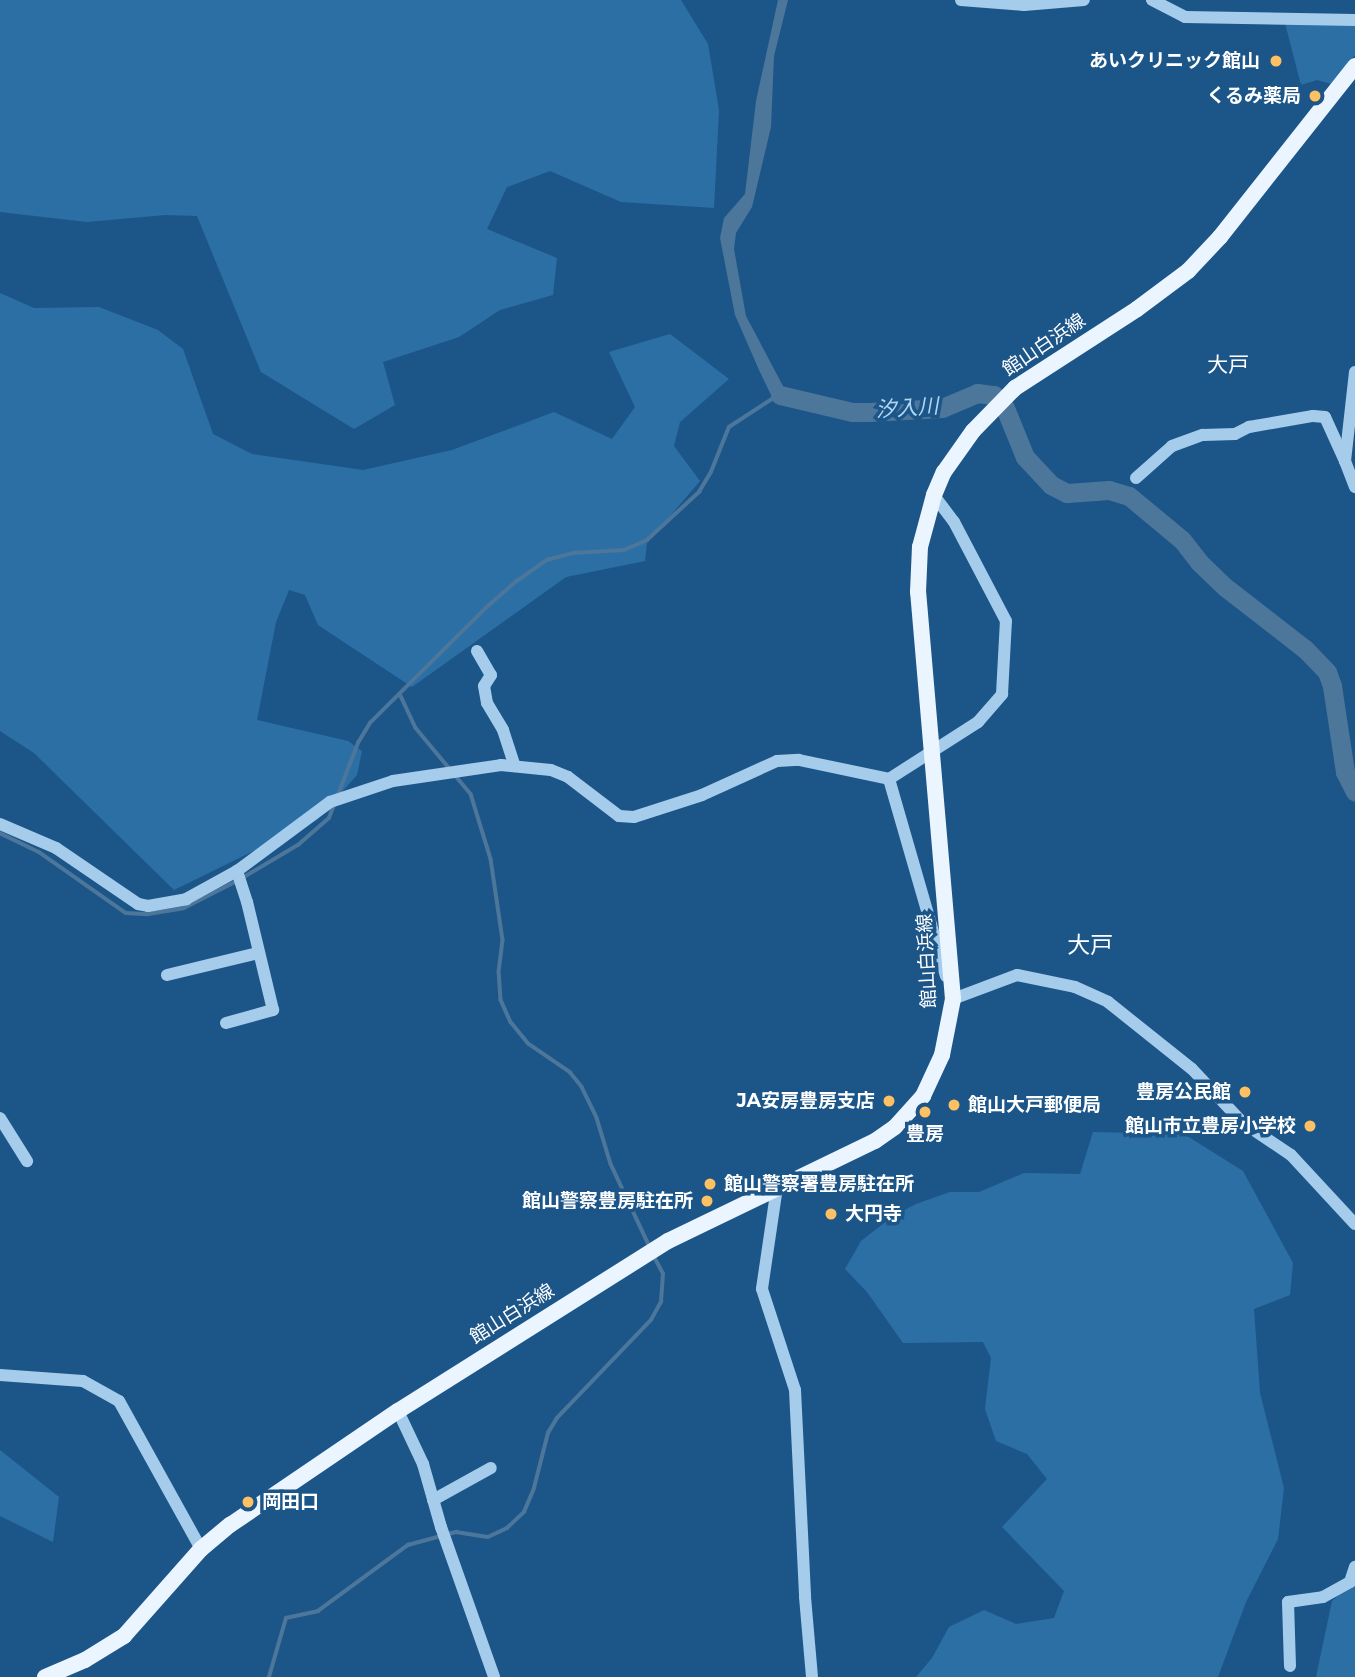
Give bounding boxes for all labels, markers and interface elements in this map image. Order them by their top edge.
place label: あいクリニック館山 [1089,50,1260,72]
marker: あいクリニック館山 [1266,51,1286,71]
place label: くるみ薬局 [1206,85,1301,107]
marker: くるみ薬局 [1307,88,1323,104]
street label: 館山白浜線 [998,309,1090,381]
district label: 大戸 [1207,352,1249,378]
water label: 汐入川 [875,393,939,423]
street label: 館山白浜線 [913,913,941,1009]
district label: 大戸 [1067,931,1113,959]
place label: 豊房公民館 [1136,1081,1231,1103]
marker: 豊房公民館 [1237,1084,1253,1100]
place label: JA安房豊房支店 [736,1090,875,1112]
marker: JA安房豊房支店 [881,1093,897,1109]
place label: 館山大戸郵便局 [968,1094,1101,1116]
marker: 館山大戸郵便局 [946,1097,962,1113]
marker: 豊房 [917,1104,933,1120]
place label: 館山市立豊房小学校 [1125,1115,1296,1137]
marker: 館山市立豊房小学校 [1302,1118,1318,1134]
place label: 豊房 [906,1123,944,1145]
place label: 館山警察署豊房駐在所 [724,1173,914,1195]
marker: 館山警察署豊房駐在所 [702,1176,718,1192]
place label: 館山警察豊房駐在所 [522,1190,693,1212]
marker: 館山警察豊房駐在所 [699,1193,715,1209]
place label: 大円寺 [845,1203,902,1225]
marker: 大円寺 [823,1206,839,1222]
street label: 館山白浜線 [466,1279,558,1349]
place label: 岡田口 [262,1491,319,1513]
marker: 岡田口 [240,1494,256,1510]

